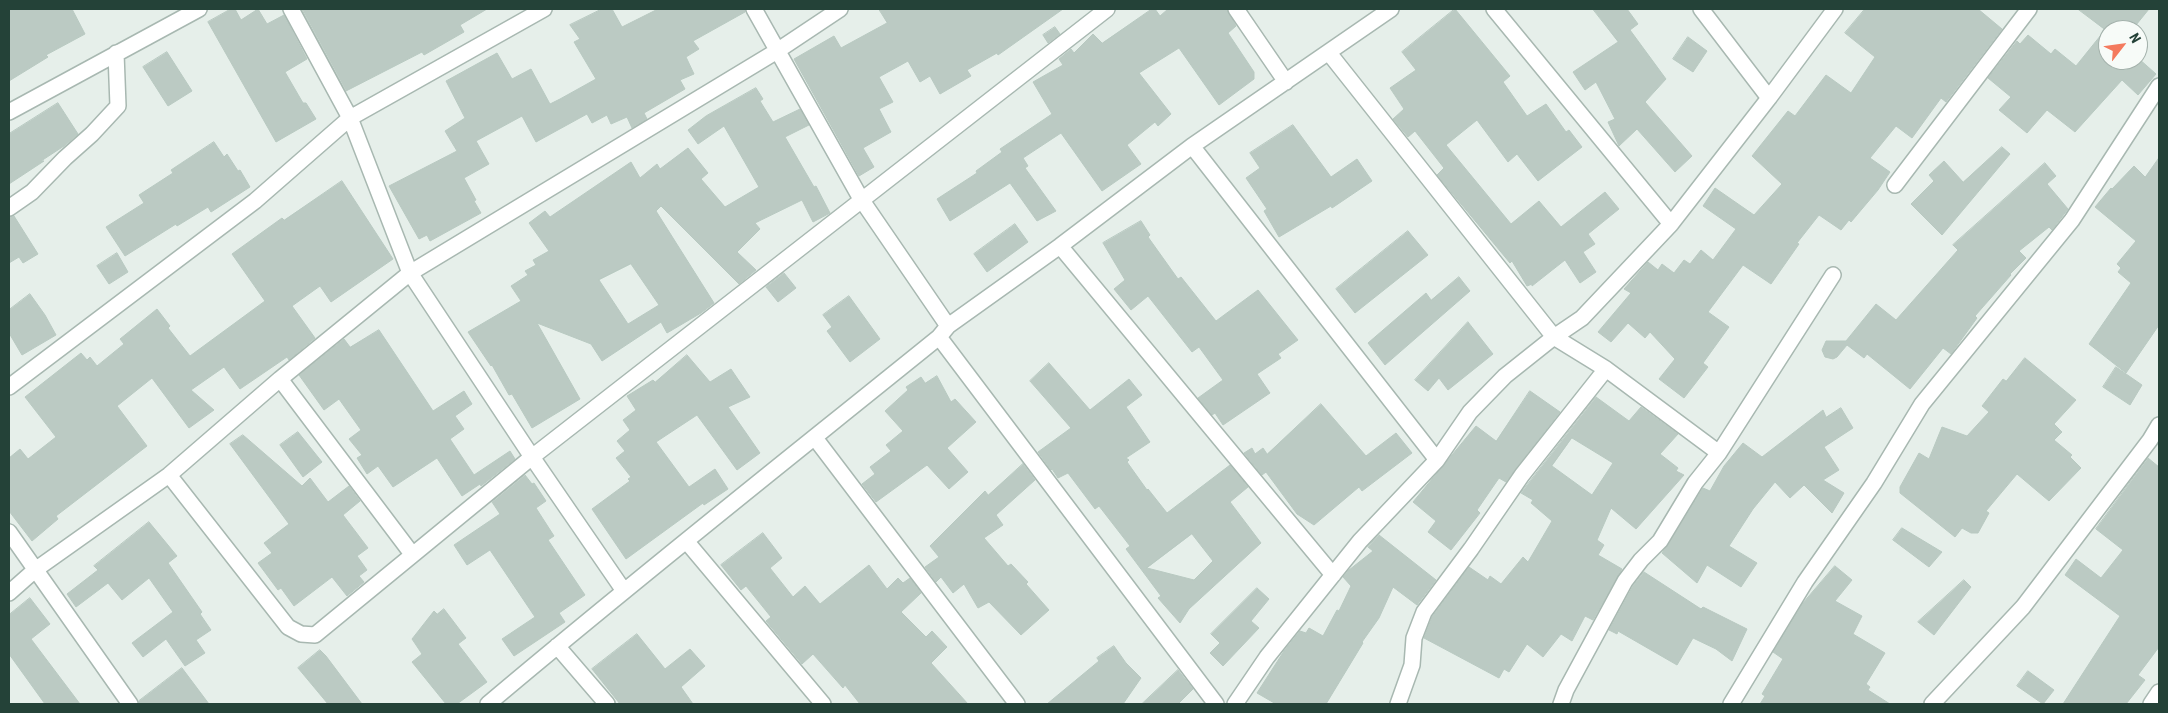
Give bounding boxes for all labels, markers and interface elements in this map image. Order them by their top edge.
north arrow [2098,20,2148,70]
text: N [2126,30,2144,46]

